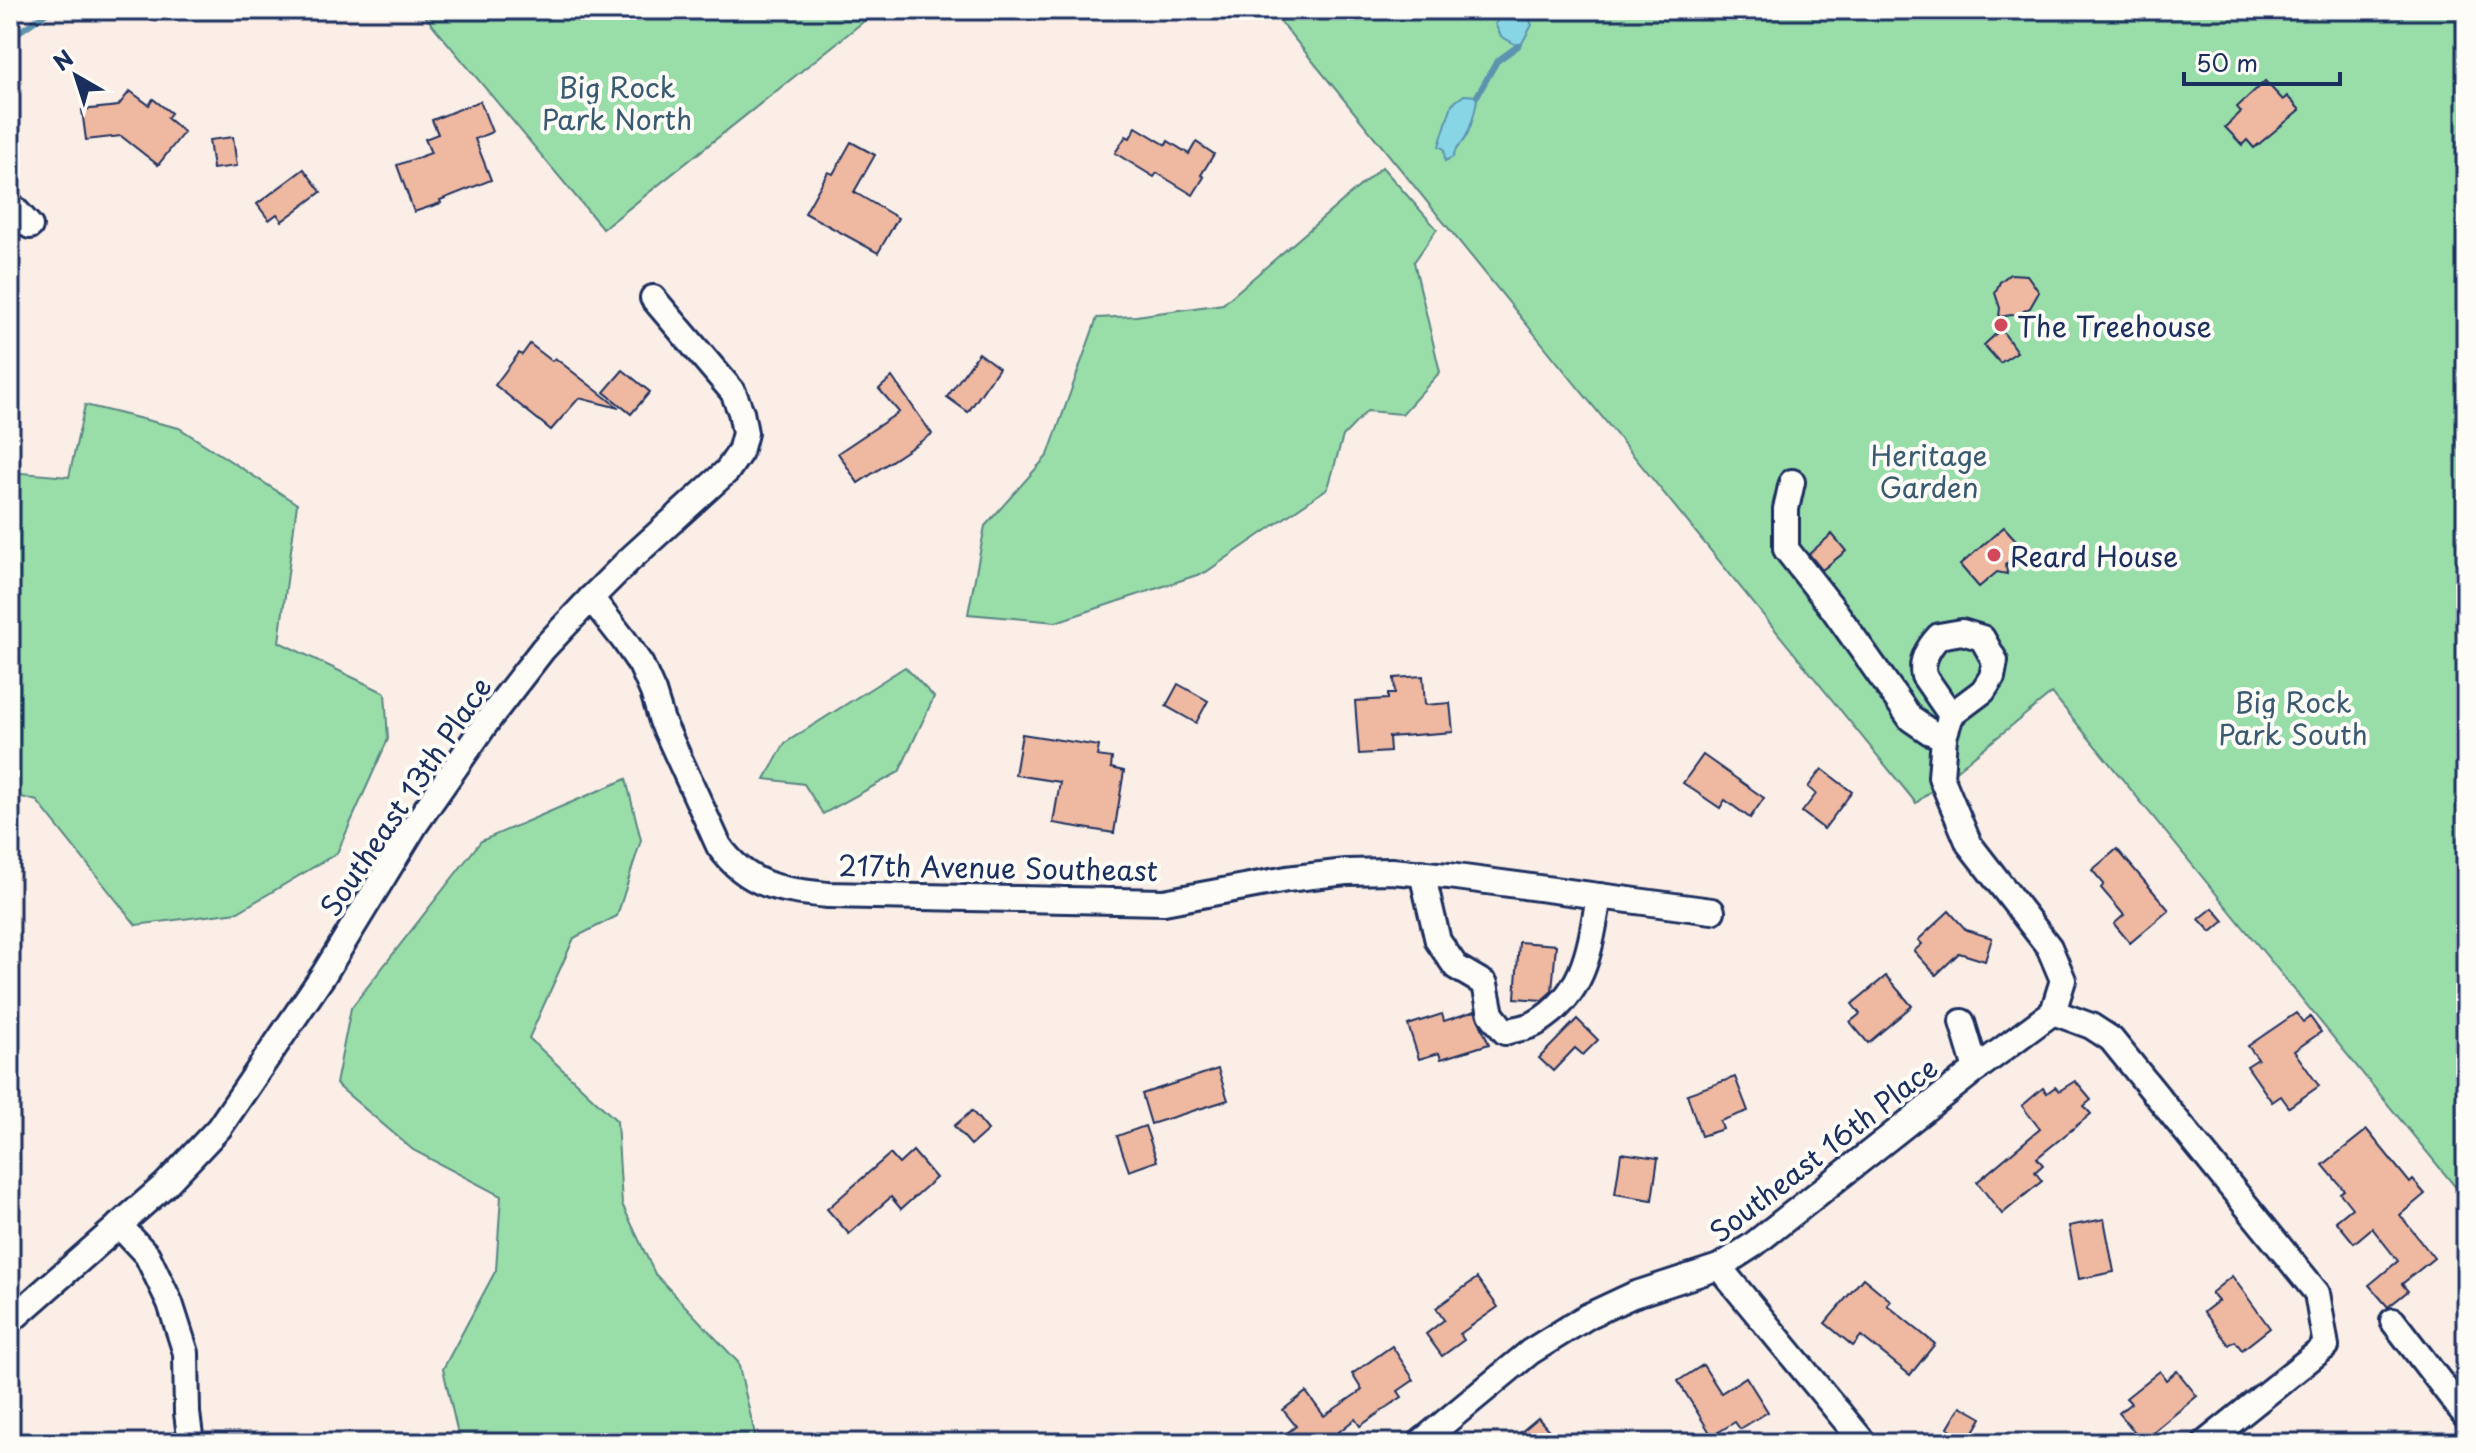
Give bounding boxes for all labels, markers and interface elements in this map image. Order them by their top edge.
north arrow [36,36,116,116]
scale bar [2184,36,2340,86]
text: N [45,41,80,78]
text: 50 m [2196,44,2258,80]
park label: Big Rock Park North [542,65,692,140]
place label: The Treehouse [2017,304,2212,347]
marker: The Treehouse [1992,316,2010,334]
park label: Heritage Garden [1871,433,1987,508]
place label: Reard House [2010,534,2178,577]
marker: Reard House [1985,546,2003,564]
street label: Southeast 13th Place [309,668,501,924]
park label: Big Rock Park South [2218,680,2368,755]
street label: 217th Avenue Southeast [838,843,1158,891]
street label: Southeast 16th Place [1700,1046,1946,1252]

